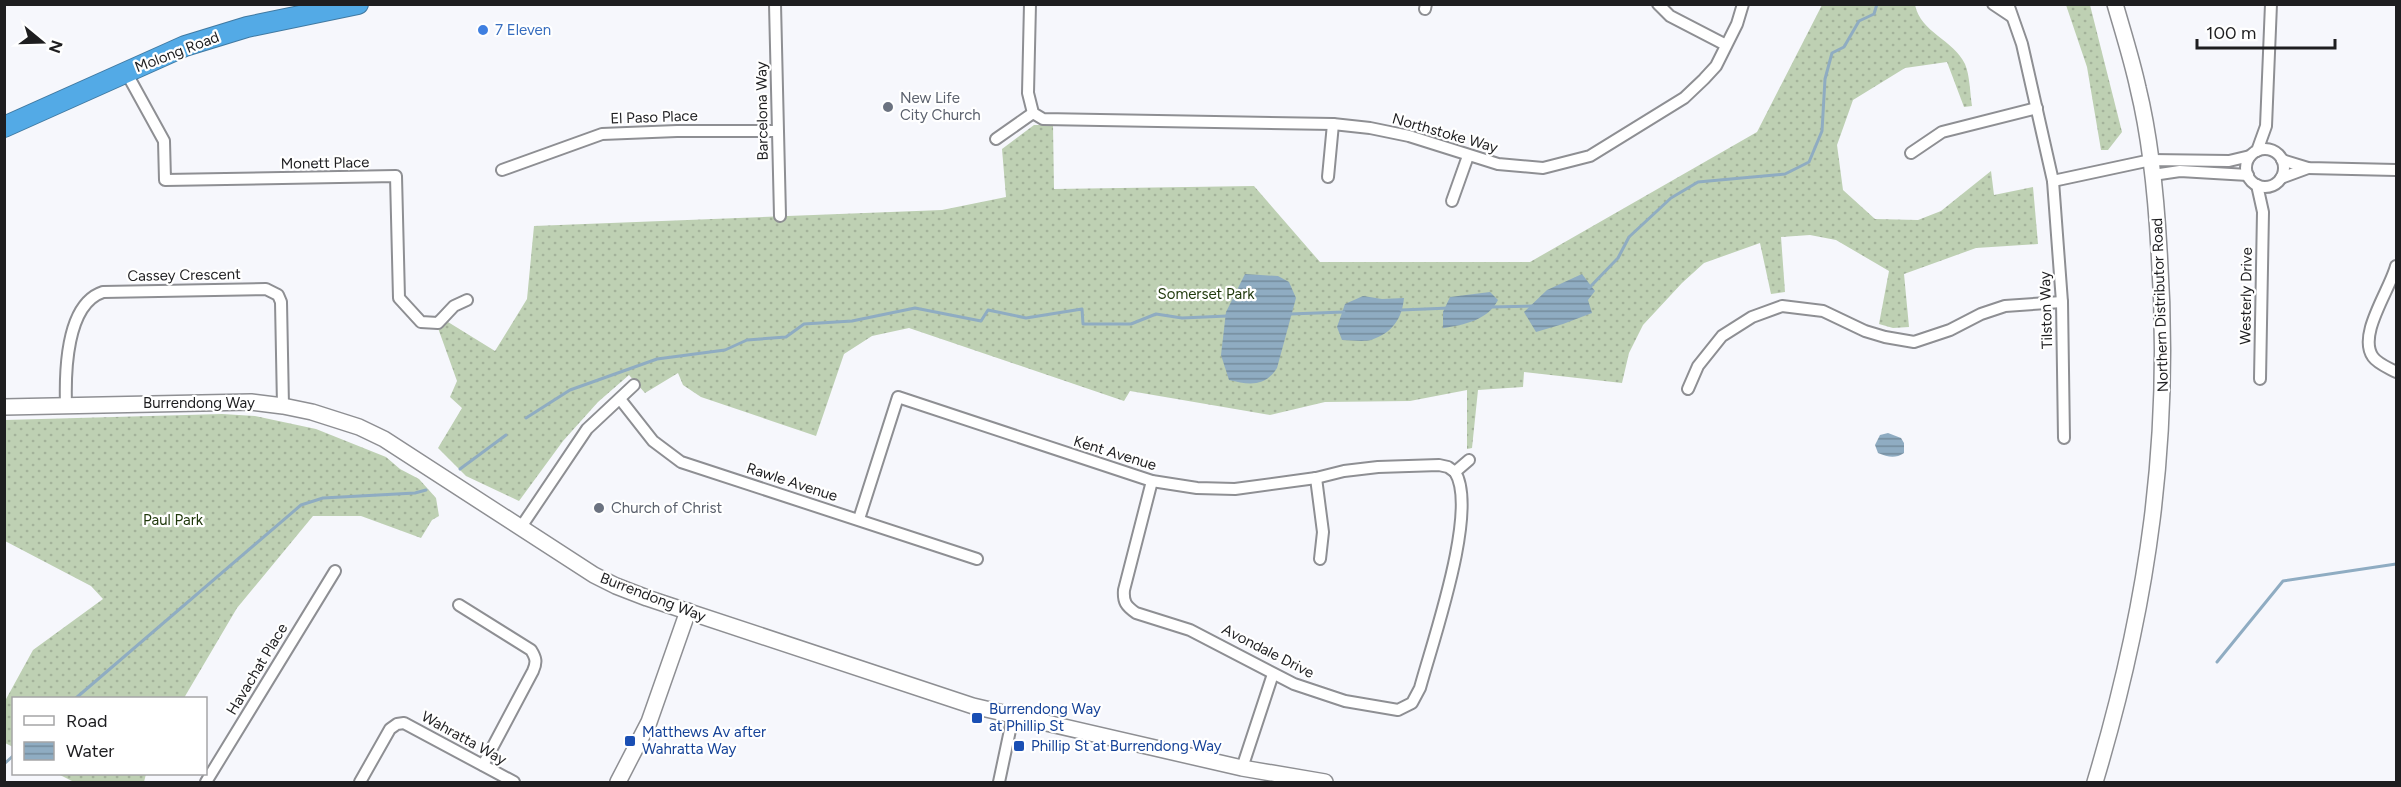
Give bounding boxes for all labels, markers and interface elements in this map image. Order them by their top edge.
north arrow [12,12,72,72]
scale bar [2197,12,2335,50]
place label: 7 Eleven [495,21,551,39]
text: 100 m [2206,22,2256,44]
marker: 7 Eleven [476,23,490,37]
street label: Molong Road [132,28,222,76]
text: N [45,38,67,56]
street label: Barcelona Way [752,61,772,161]
place label: New Life City Church [900,89,981,124]
marker: New Life City Church [881,100,895,114]
street label: El Paso Place [610,106,698,128]
street label: Northstoke Way [1390,109,1500,157]
street label: Monett Place [280,153,370,173]
street label: Northern Distributor Road [2148,217,2172,393]
street label: Westerly Drive [2236,247,2256,345]
street label: Cassey Crescent [127,265,241,285]
street label: Tilston Way [2036,271,2056,349]
park label: Somerset Park [1157,285,1255,303]
street label: Burrendong Way [143,394,255,412]
street label: Kent Avenue [1071,432,1159,474]
street label: Rawle Avenue [744,459,840,505]
place label: Church of Christ [611,499,722,517]
marker: Church of Christ [592,501,606,515]
park label: Paul Park [143,511,204,529]
street label: Burrendong Way [598,569,709,625]
street label: Havachat Place [223,620,291,718]
street label: Avondale Drive [1219,620,1317,682]
legend [12,697,207,775]
place label: Burrendong Way at Phillip St [989,700,1101,735]
street label: Wahratta Way [418,707,510,769]
text: Road [66,710,107,732]
marker: Burrendong Way at Phillip St [970,711,984,725]
place label: Matthews Av after Wahratta Way [642,723,766,758]
marker: Matthews Av after Wahratta Way [623,734,637,748]
place label: Phillip St at Burrendong Way [1031,737,1222,755]
marker: Phillip St at Burrendong Way [1012,739,1026,753]
text: Water [66,740,114,762]

